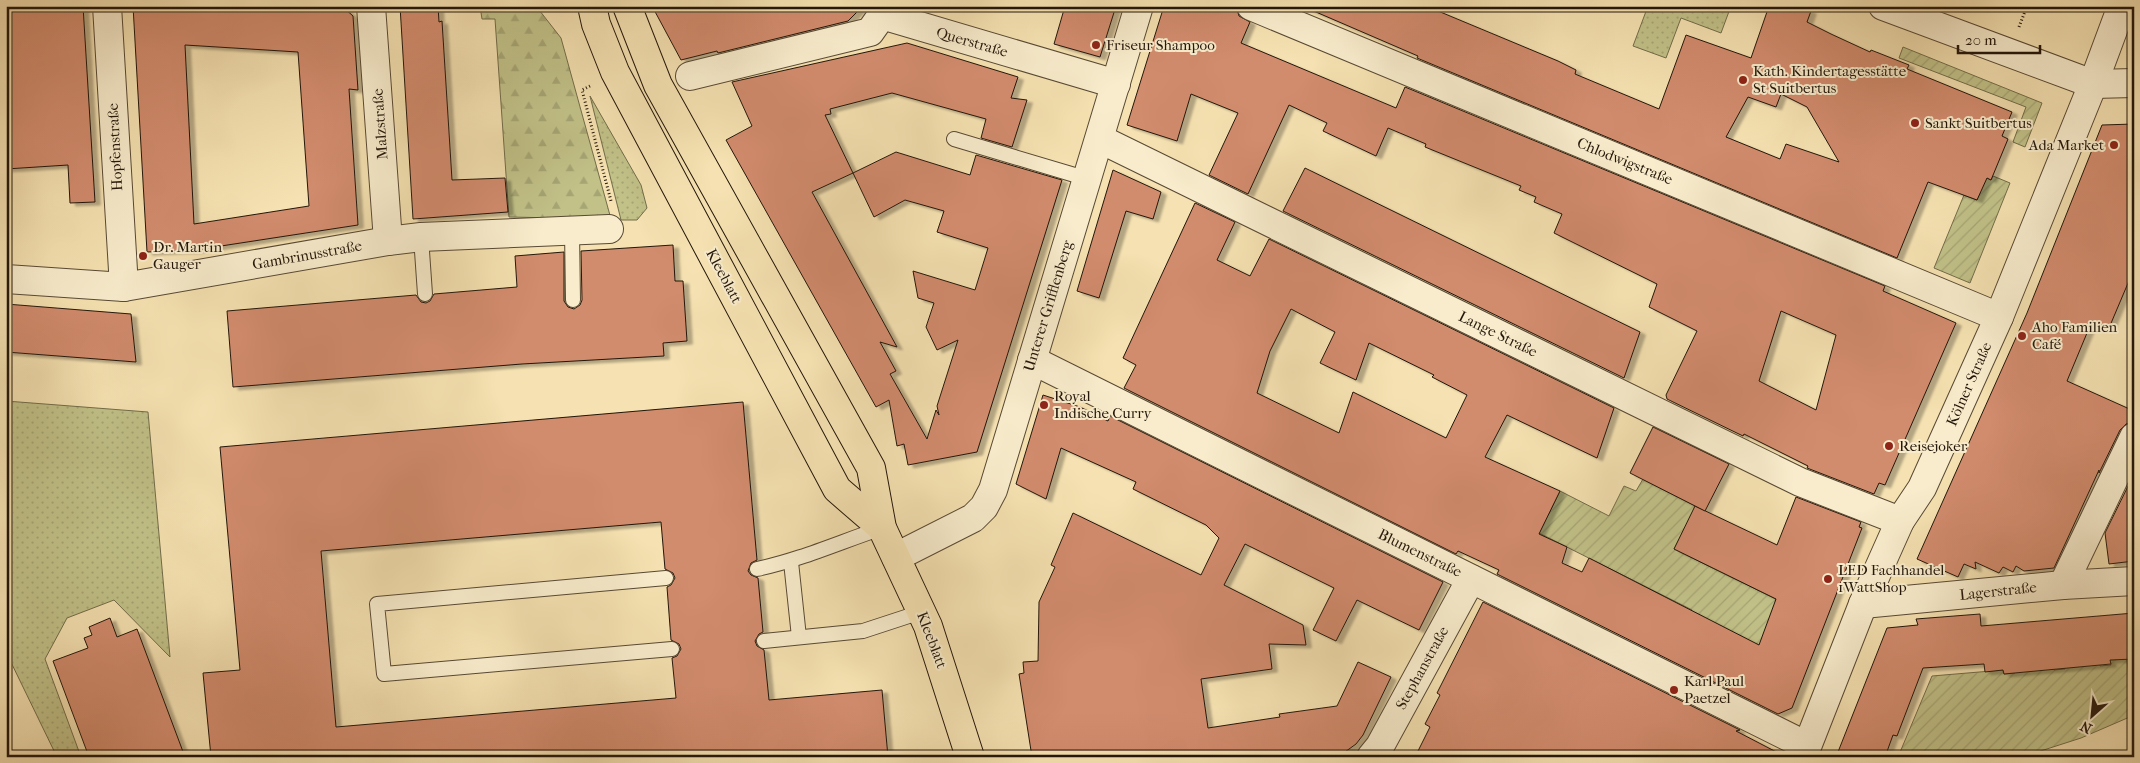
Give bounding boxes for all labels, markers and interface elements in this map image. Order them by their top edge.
scale bar [1958,22,2040,54]
street label: Querstraße [934,23,1010,61]
text: 20 m [1965,31,1997,49]
place label: Friseur Shampoo [1106,36,1215,54]
marker: Friseur Shampoo [1090,39,1102,51]
place label: Kath. Kindertagesstätte St Suitbertus [1753,62,1907,97]
marker: Kath. Kindertagesstätte St Suitbertus [1737,74,1749,86]
street label: Malzstraße [368,87,391,160]
street label: Hopfenstraße [104,102,126,191]
place label: Sankt Suitbertus [1925,114,2032,132]
marker: Sankt Suitbertus [1909,117,1921,129]
street label: Chlodwigstraße [1575,134,1676,189]
place label: Ada Market [2028,136,2105,154]
marker: Ada Market [2108,139,2120,151]
street label: Gambrinusstraße [251,236,364,273]
street label: Unterer Grifflenberg [1019,237,1077,374]
place label: Dr. Martin Gauger [153,238,222,273]
street label: Kleeblatt [702,246,746,307]
marker: Dr. Martin Gauger [137,250,149,262]
street label: Lange Straße [1456,307,1541,361]
place label: Aho Familien Café [2031,318,2118,353]
marker: Aho Familien Café [2016,330,2028,342]
street label: Kölner Straße [1942,339,1996,429]
place label: Royal Indische Curry [1054,387,1153,422]
marker: Royal Indische Curry [1038,399,1050,411]
place label: Reisejoker [1899,437,1968,455]
marker: Reisejoker [1883,440,1895,452]
street label: Blumenstraße [1375,525,1465,581]
place label: LED Fachhandel 1WattShop [1838,561,1944,596]
marker: LED Fachhandel 1WattShop [1822,573,1834,585]
street label: Lagerstraße [1958,578,2038,604]
street label: Kleeblatt [913,609,951,672]
street label: Stephanstraße [1392,623,1453,713]
place label: Karl Paul Paetzel [1684,672,1744,707]
marker: Karl Paul Paetzel [1668,684,1680,696]
north arrow [2068,690,2118,740]
text: N [2077,717,2095,737]

